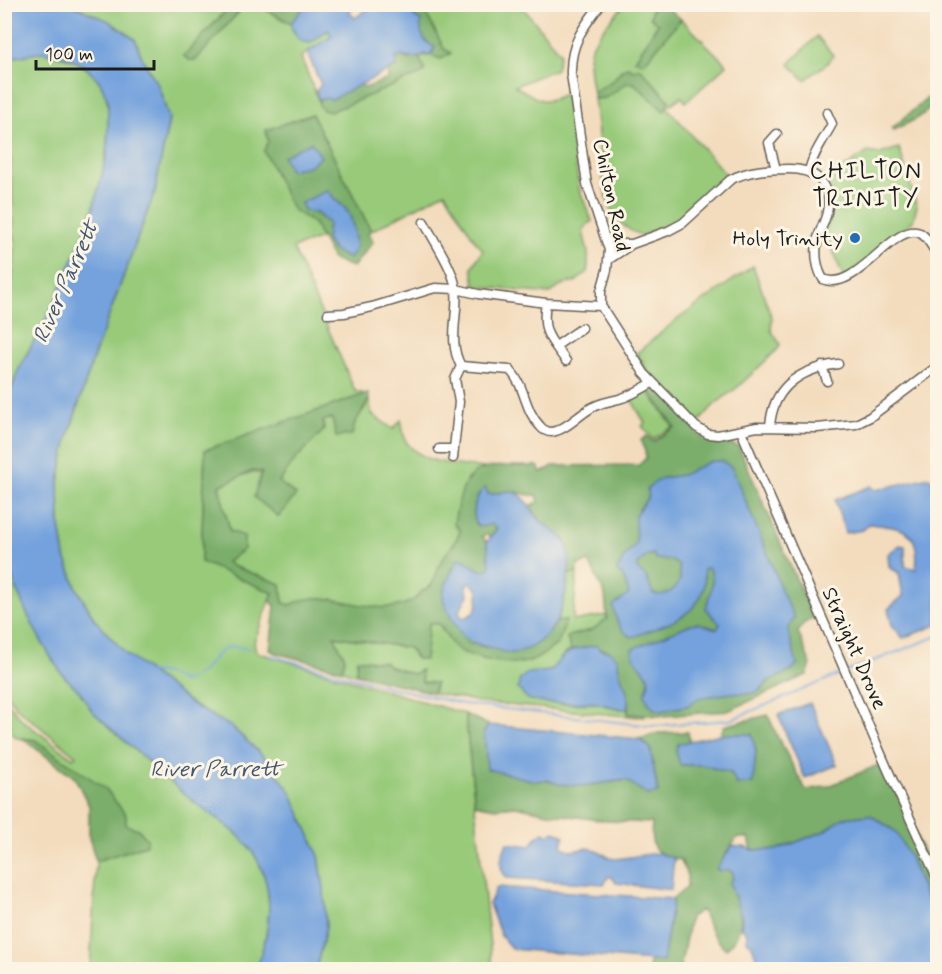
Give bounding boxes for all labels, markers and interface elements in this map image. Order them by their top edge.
scale bar [36,33,154,71]
text: 100 m [45,43,93,67]
street label: Chilton Road [585,136,637,254]
district label: CHILTON TRINITY [809,156,923,215]
water label: River Parrett [27,213,108,348]
place label: Holy Trinity [733,225,843,253]
marker: Holy Trinity [848,231,862,245]
street label: Straight Drove [815,583,893,714]
water label: River Parrett [150,756,285,784]

